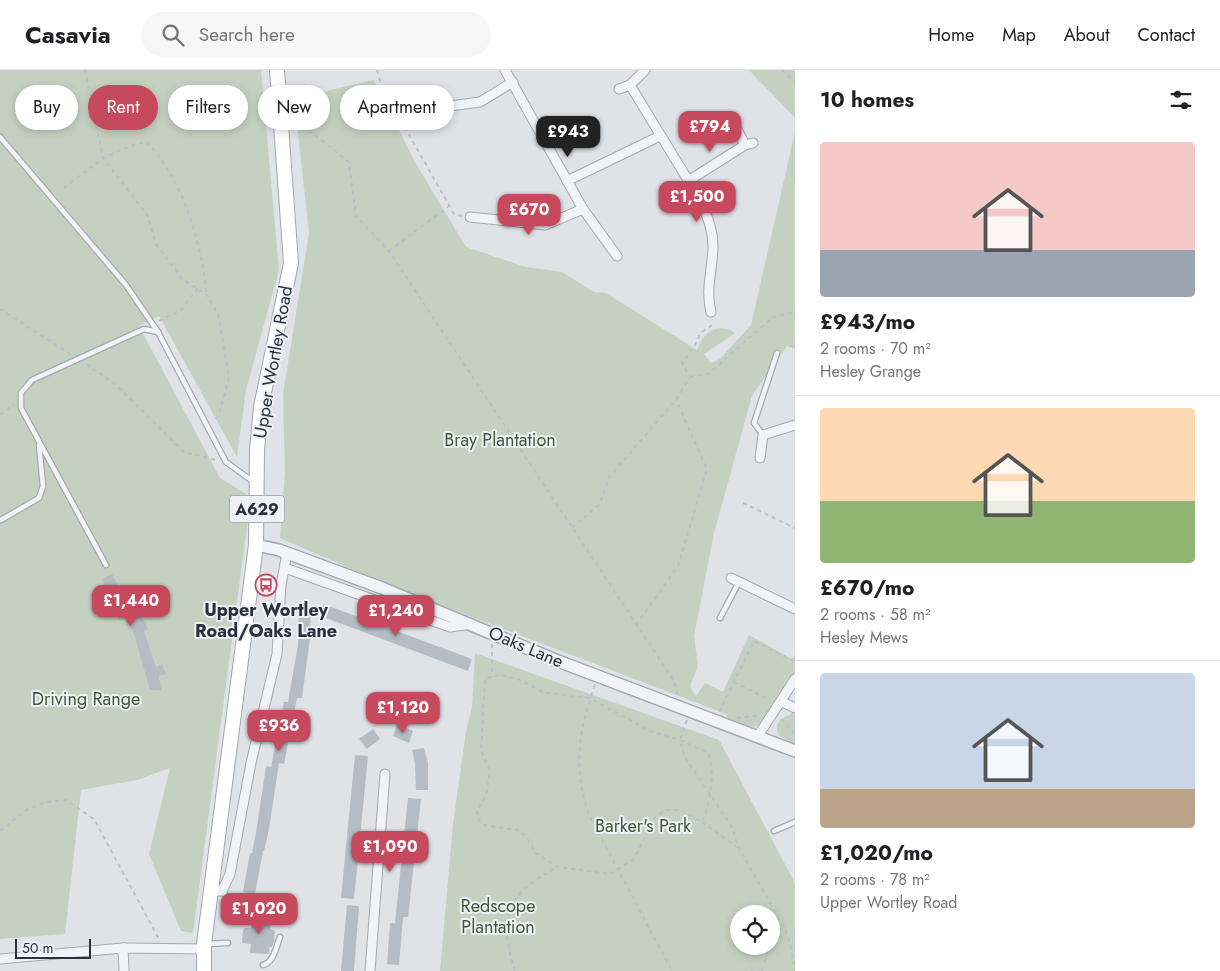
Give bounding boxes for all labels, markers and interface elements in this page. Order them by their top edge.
search box [141,12,491,57]
text: Casavia [25,17,111,52]
icon: search [159,21,187,49]
text: Search here [199,21,295,48]
text: Home [928,22,974,48]
text: Map [1002,22,1036,48]
text: About [1064,22,1109,48]
text: Contact [1137,22,1195,48]
chip: Buy [15,85,78,130]
chip: Rent [88,85,158,130]
chip: Filters [168,85,248,130]
chip: New [258,85,330,130]
chip: Apartment [340,85,454,130]
text: 10 homes [820,85,914,115]
icon: filters [1167,86,1195,114]
pin: £794 [680,111,740,153]
text: £794 [689,115,731,138]
pin: £943 [538,116,598,158]
text: £943 [547,120,589,143]
icon: home [963,175,1053,265]
pin: £1,500 [656,180,738,223]
text: £1,500 [670,185,724,208]
pin: £670 [499,194,559,236]
text: £670 [509,198,549,221]
street label: Upper Wortley Road [247,284,299,440]
text: £943/mo [820,307,915,337]
text: 2 rooms · 70 m² [820,337,931,360]
text: Hesley Grange [820,360,921,383]
park label: Bray Plantation [444,427,556,453]
icon: home [963,440,1053,530]
road number: A629 [230,496,284,522]
bus stop icon: Upper Wortley Road/Oaks Lane [254,573,278,597]
text: £670/mo [820,573,914,603]
pin: £1,440 [90,584,172,627]
text: £1,440 [103,589,159,612]
pin: £1,240 [355,594,437,637]
place label: Upper Wortley Road/Oaks Lane [195,597,337,644]
text: £1,240 [368,599,424,622]
text: 2 rooms · 58 m² [820,603,931,626]
street label: Oaks Lane [485,620,567,674]
text: Hesley Mews [820,626,908,649]
park label: Driving Range [32,686,140,712]
pin: £1,120 [362,692,444,734]
text: £1,120 [377,696,429,719]
icon: home [963,705,1053,795]
pin: £936 [249,710,309,752]
text: £936 [258,714,300,737]
park label: Barker's Park [595,813,691,839]
pin: £1,090 [349,830,431,873]
text: £1,090 [363,835,418,858]
text: £1,020/mo [820,838,933,868]
text: 2 rooms · 78 m² [820,868,930,891]
text: Upper Wortley Road [820,891,957,914]
pin: £1,020 [218,892,300,935]
park label: Redscope Plantation [461,893,535,940]
text: £1,020 [232,897,286,920]
map controls [730,905,780,955]
button: locate [730,905,780,955]
scale bar [15,936,91,959]
text: 50 m [22,938,53,958]

